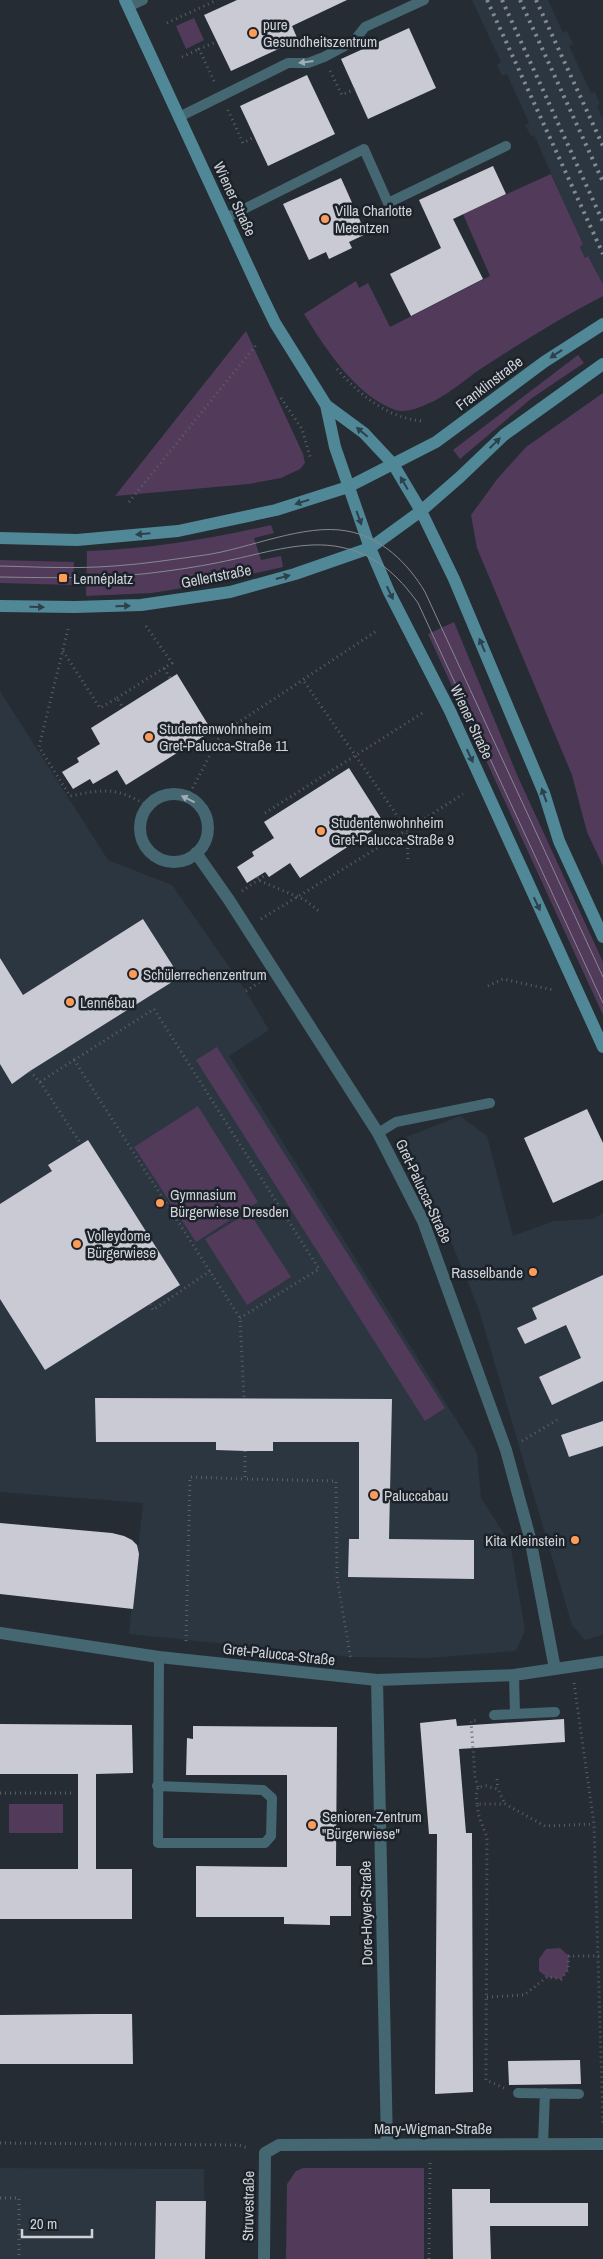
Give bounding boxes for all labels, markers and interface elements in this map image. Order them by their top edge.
place label: pure Gesundheitszentrum [263,14,377,52]
marker: pure Gesundheitszentrum [247,27,259,39]
one-way arrow [297,58,313,66]
street label: Wiener Straße [209,158,261,240]
place label: Villa Charlotte Meentzen [335,200,412,238]
marker: Villa Charlotte Meentzen [319,213,331,225]
one-way arrow [549,349,563,359]
street label: Franklinstraße [451,351,527,415]
one-way arrow [356,427,368,438]
one-way arrow [489,437,501,449]
one-way arrow [400,476,409,489]
one-way arrow [294,498,309,506]
one-way arrow [356,510,363,525]
one-way arrow [135,530,151,538]
street label: Gellertstraße [179,559,253,593]
place label: Lennéplatz [73,568,133,589]
marker: Lennéplatz [57,572,69,584]
one-way arrow [275,573,290,581]
one-way arrow [386,586,394,600]
one-way arrow [116,602,132,610]
one-way arrow [30,603,46,611]
one-way arrow [477,638,485,652]
street label: Wiener Straße [446,681,498,763]
place label: Studentenwohnheim Gret-Palucca-Straße 11 [159,718,288,756]
marker: Studentenwohnheim Gret-Palucca-Straße 11 [143,731,155,743]
one-way arrow [466,749,474,763]
one-way arrow [540,787,548,802]
one-way arrow [181,794,196,803]
place label: Studentenwohnheim Gret-Palucca-Straße 9 [331,812,454,850]
marker: Studentenwohnheim Gret-Palucca-Straße 9 [315,825,327,837]
one-way arrow [534,897,542,911]
place label: Schülerrechenzentrum [143,964,267,985]
marker: Schülerrechenzentrum [127,968,139,980]
place label: Lennébau [80,992,135,1013]
marker: Lennébau [64,996,76,1008]
street label: Gret-Palucca-Straße [391,1135,457,1247]
place label: Gymnasium Bürgerwiese Dresden [170,1184,289,1222]
marker: Gymnasium Bürgerwiese Dresden [154,1197,166,1209]
place label: Volleydome Bürgerwiese [87,1225,156,1263]
marker: Volleydome Bürgerwiese [71,1238,83,1250]
place label: Rasselbande [451,1262,523,1283]
marker: Rasselbande [527,1266,539,1278]
place label: Paluccabau [384,1485,448,1506]
marker: Paluccabau [368,1489,380,1501]
place label: Kita Kleinstein [485,1530,565,1551]
marker: Kita Kleinstein [569,1534,581,1546]
street label: Gret-Palucca-Straße [222,1638,336,1670]
place label: Senioren-Zentrum "Bürgerwiese" [322,1806,422,1844]
marker: Senioren-Zentrum "Bürgerwiese" [306,1819,318,1831]
street label: Dore-Hoyer-Straße [355,1860,377,1965]
street label: Mary-Wigman-Straße [374,2118,492,2139]
street label: Struvestraße [237,2170,259,2241]
scale bar [22,2206,92,2238]
text: 20 m [30,2213,57,2234]

